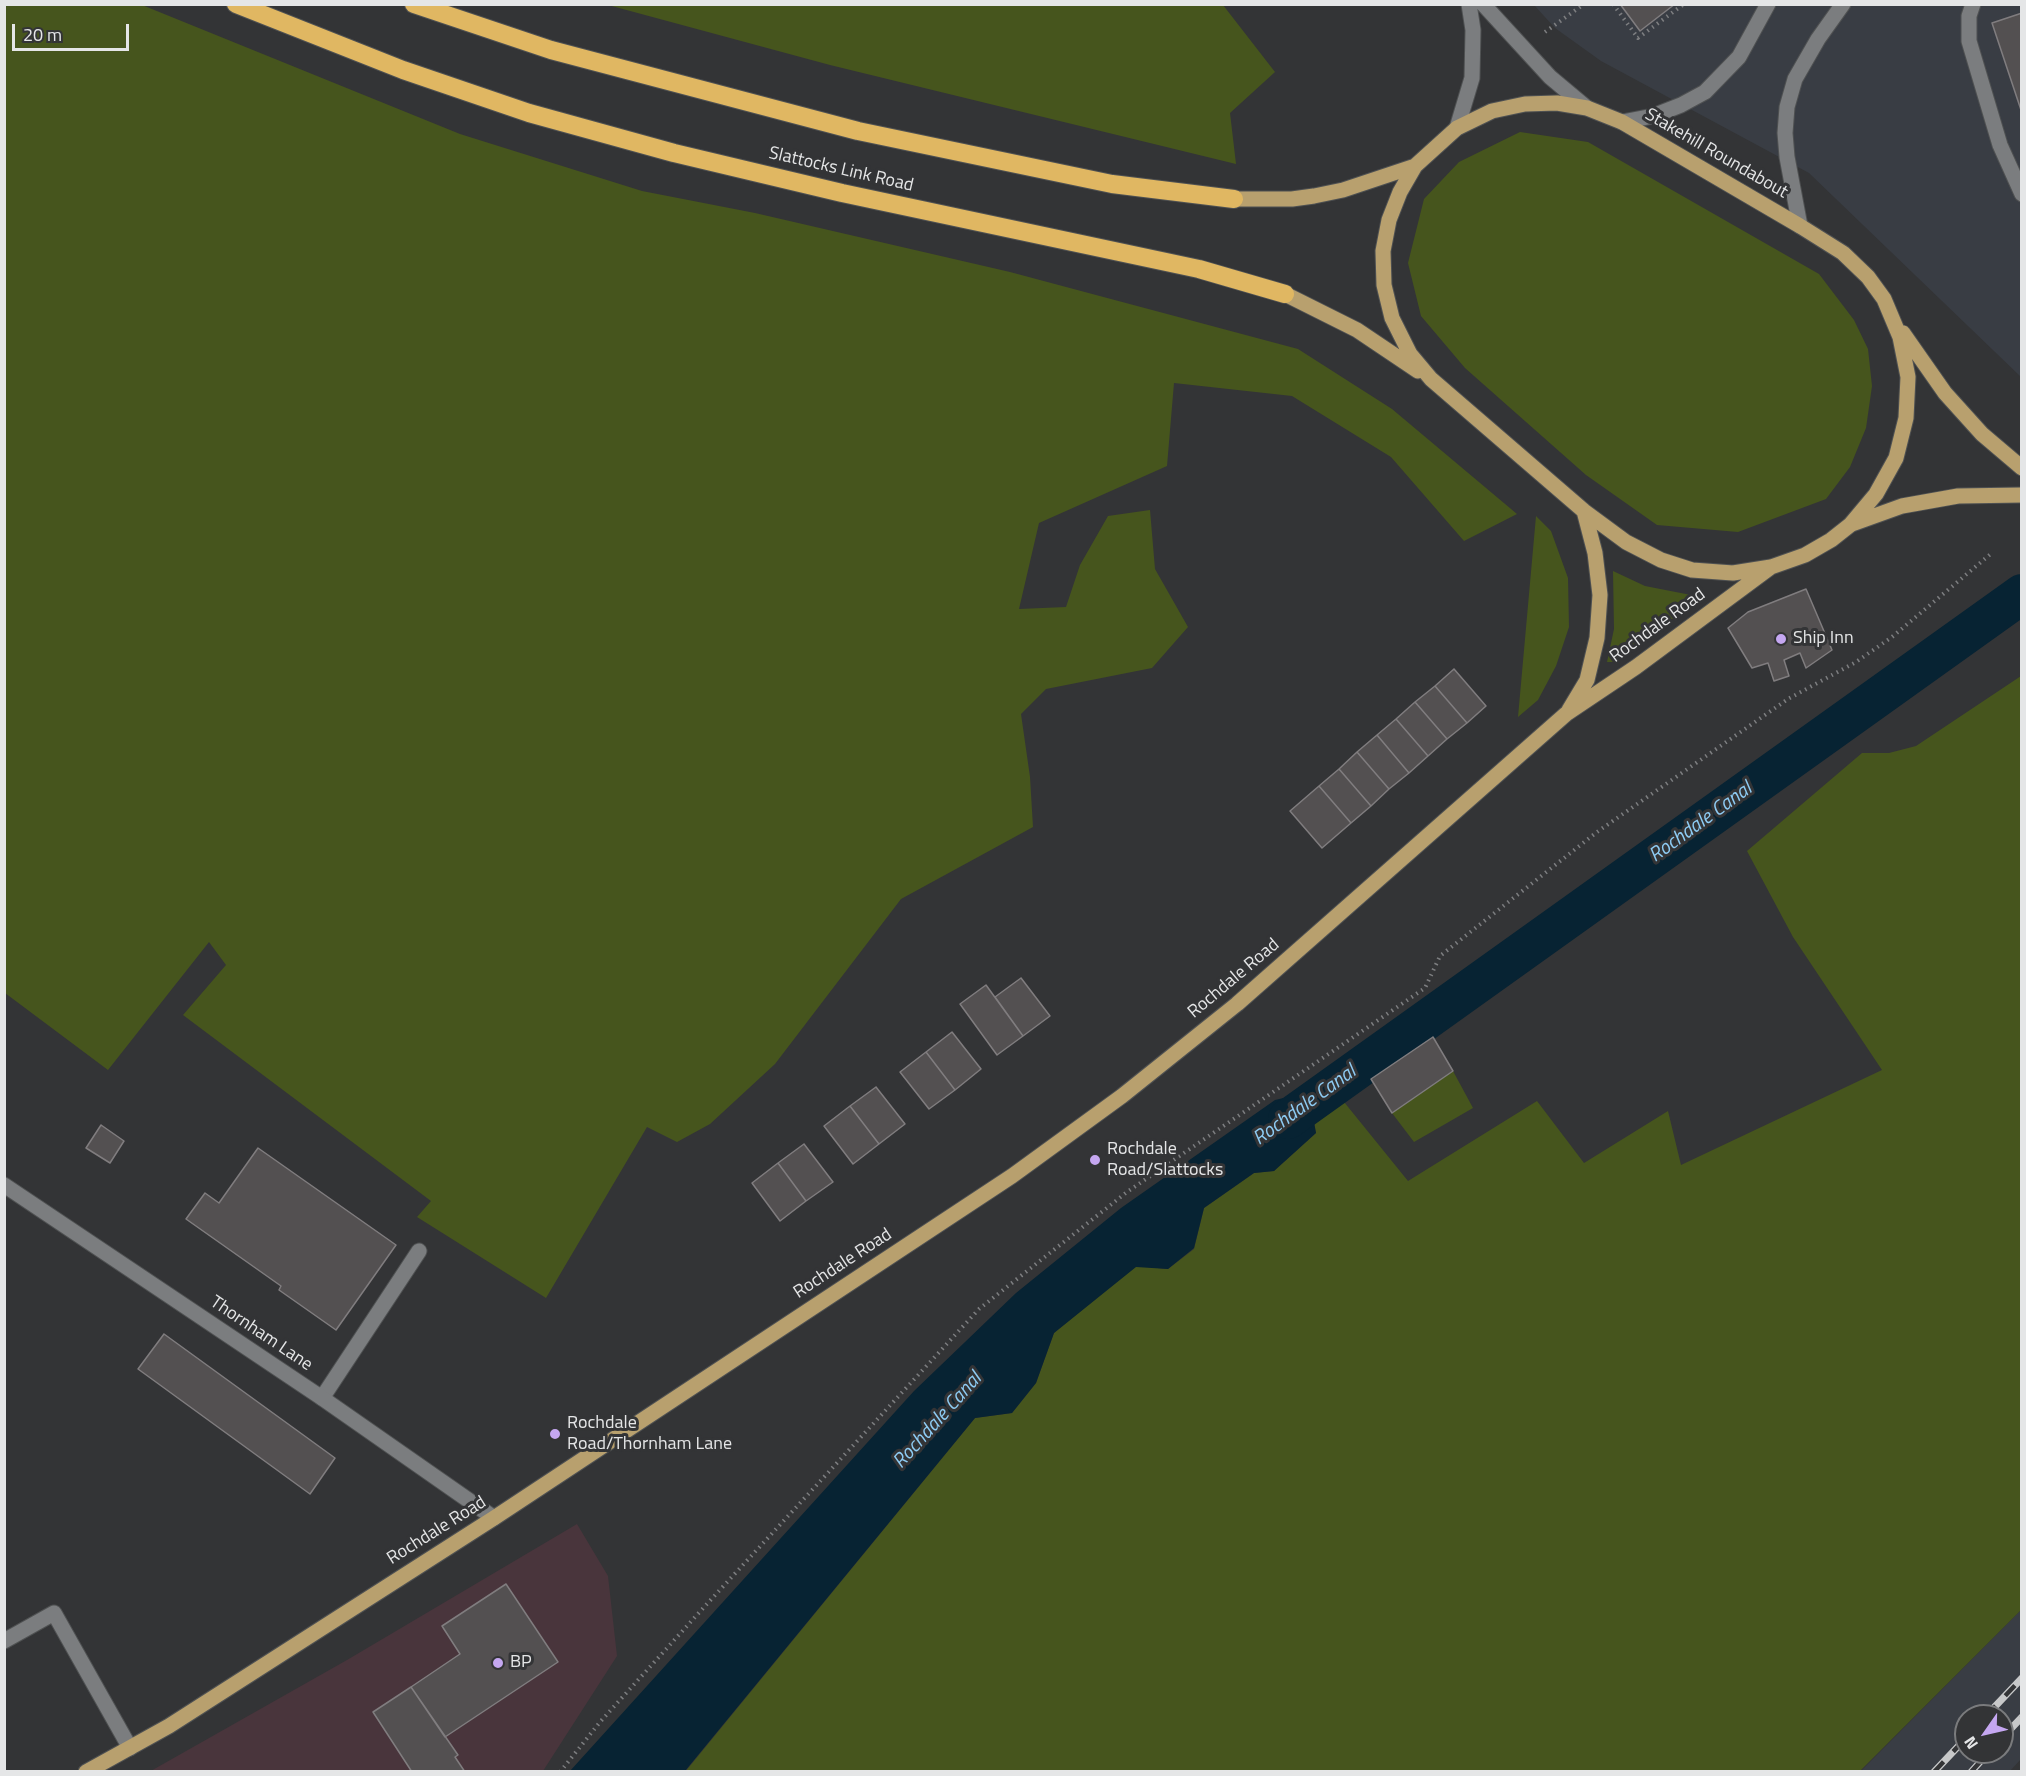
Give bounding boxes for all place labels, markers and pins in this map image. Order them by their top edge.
place label: Ship Inn [1793,628,1854,650]
marker: Ship Inn [1774,632,1788,646]
place label: Rochdale Road/Slattocks [1107,1139,1223,1182]
marker: Rochdale Road/Slattocks [1088,1153,1102,1167]
place label: Rochdale Road/Thornham Lane [567,1413,732,1456]
marker: Rochdale Road/Thornham Lane [548,1427,562,1441]
place label: BP [510,1652,532,1674]
marker: BP [491,1656,505,1670]

